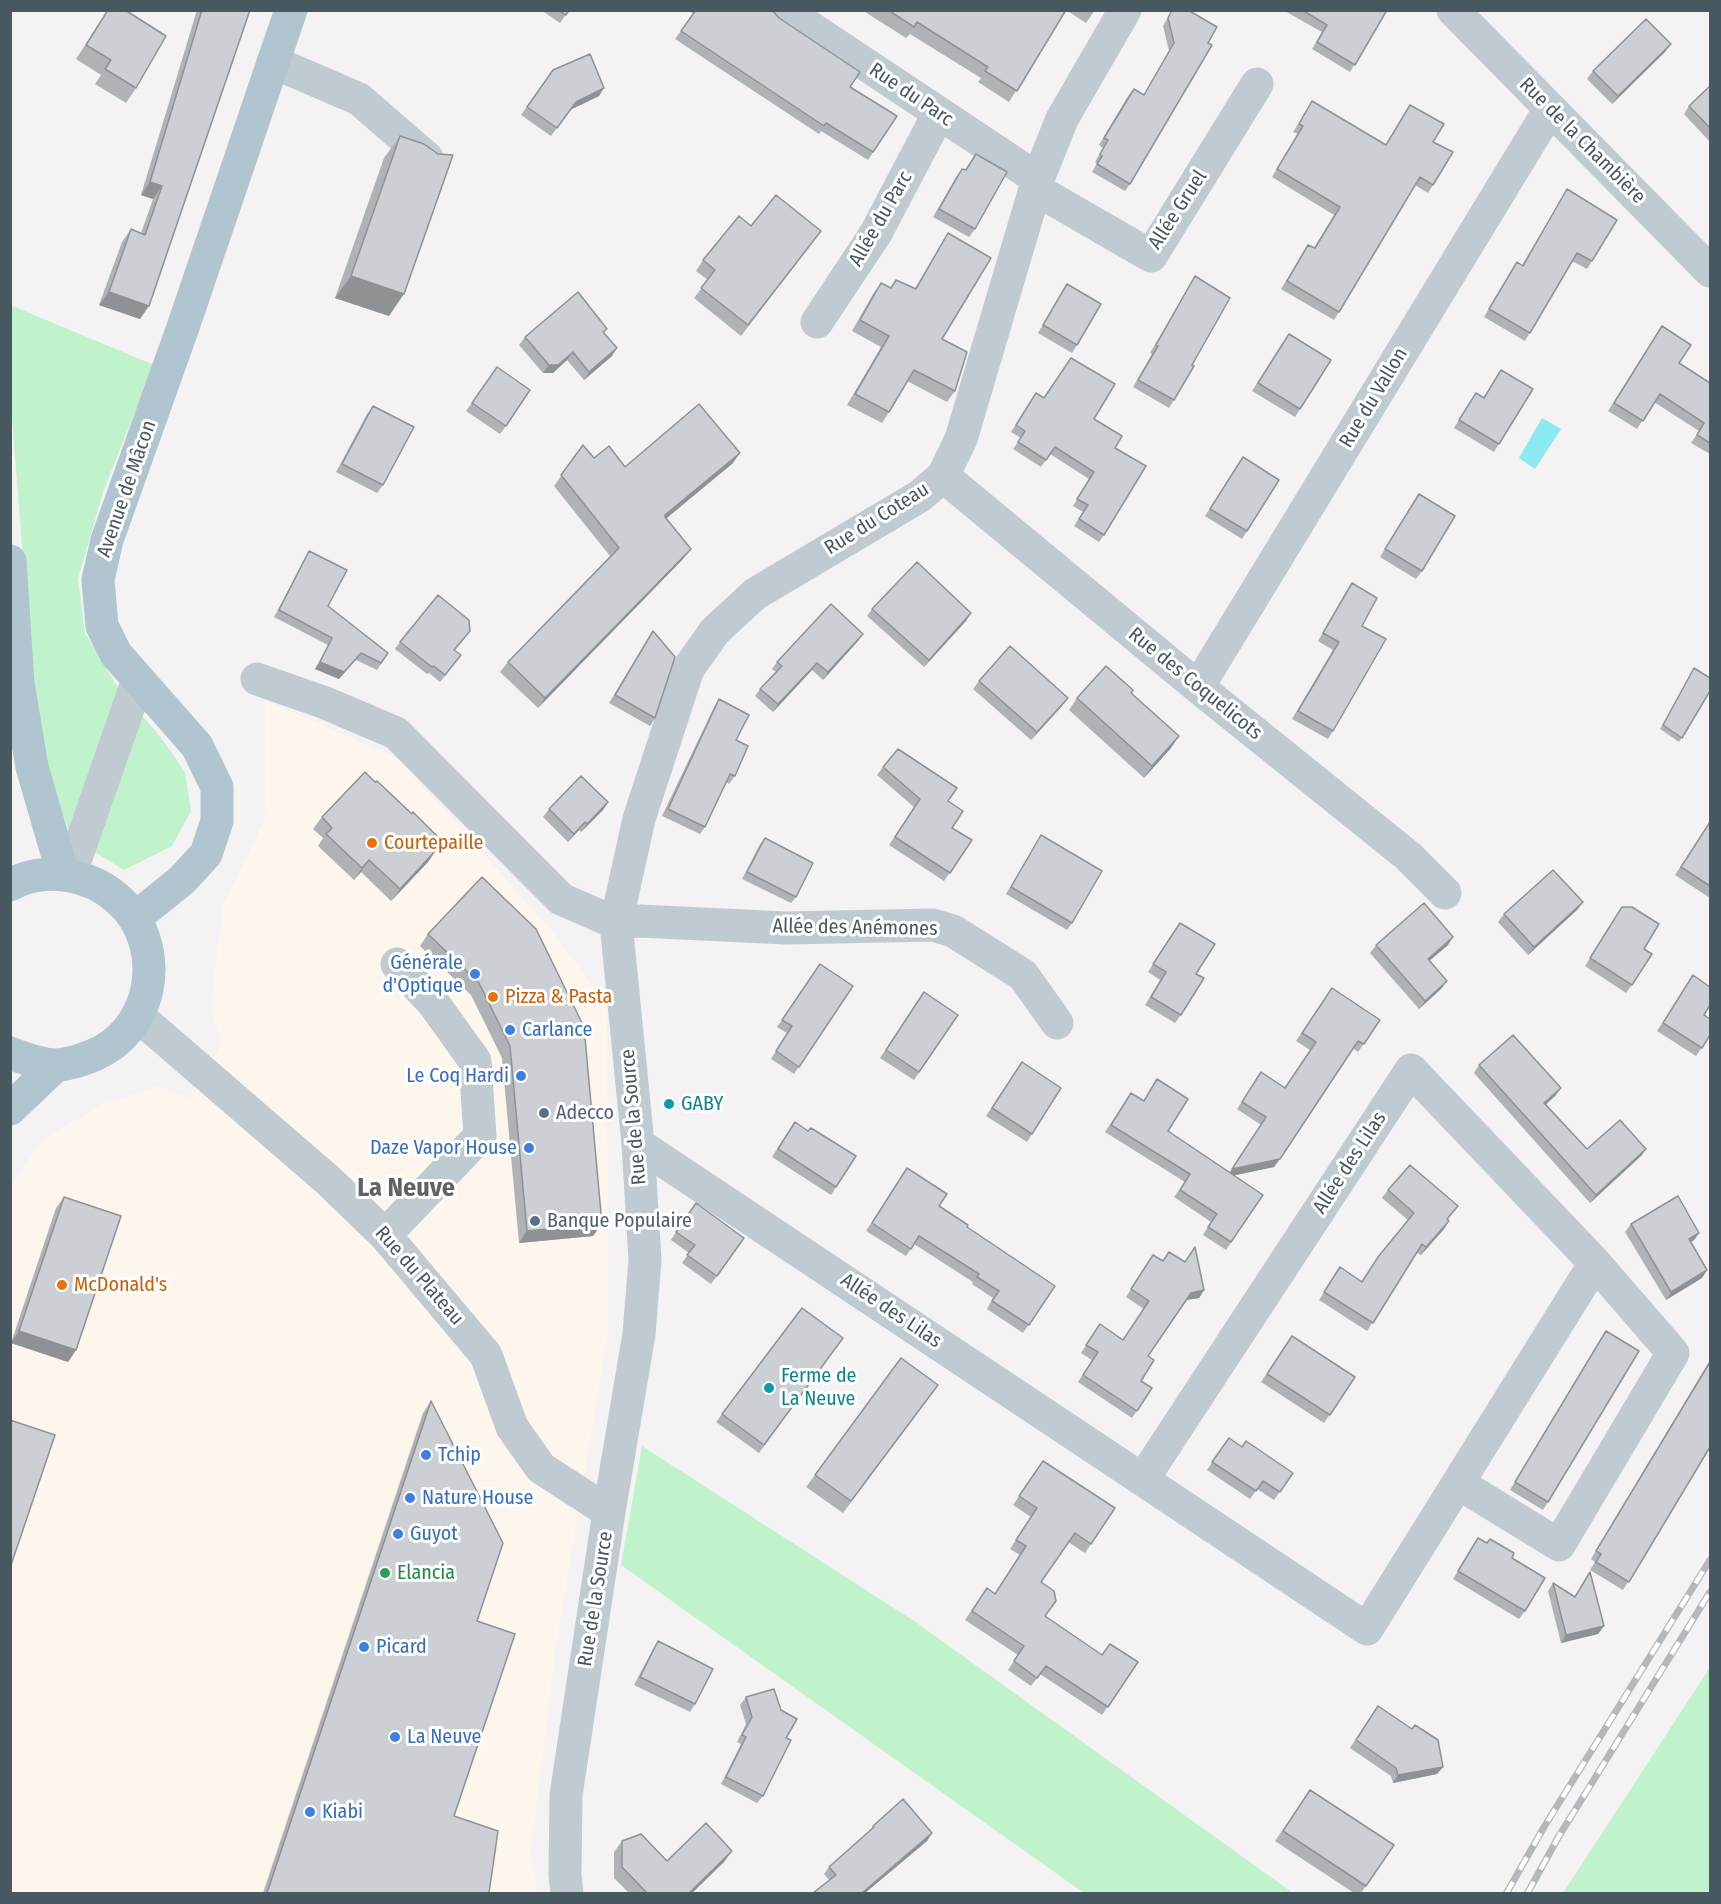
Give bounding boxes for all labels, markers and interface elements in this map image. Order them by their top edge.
street label: Rue du Parc [864,58,958,132]
street label: Rue de la Chambière [1514,73,1650,209]
street label: Allée Gruel [1144,166,1212,254]
street label: Allée du Parc [844,167,918,271]
street label: Rue du Vallon [1335,344,1413,452]
street label: Avenue de Mâcon [92,417,162,561]
street label: Rue du Coteau [820,477,934,561]
street label: Rue des Coquelicots [1123,623,1267,745]
place label: Courtepaille [384,831,483,855]
marker: Courtepaille [365,836,379,850]
street label: Allée des Anémones [772,915,938,941]
place label: Générale d'Optique [382,951,463,998]
marker: Générale d'Optique [468,967,482,981]
place label: Pizza & Pasta [505,985,612,1009]
marker: Pizza & Pasta [486,990,500,1004]
place label: Carlance [522,1018,592,1042]
marker: Carlance [503,1023,517,1037]
street label: Rue de la Source [616,1048,652,1186]
place label: Le Coq Hardi [406,1064,509,1088]
marker: Le Coq Hardi [514,1069,528,1083]
place label: GABY [681,1092,723,1116]
marker: GABY [662,1097,676,1111]
place label: Adecco [556,1101,614,1125]
marker: Adecco [537,1106,551,1120]
street label: Allée des Lilas [1308,1108,1392,1218]
place label: Daze Vapor House [370,1136,517,1160]
marker: Daze Vapor House [522,1141,536,1155]
district label: La Neuve [357,1173,455,1205]
place label: Banque Populaire [547,1209,692,1233]
marker: Banque Populaire [528,1214,542,1228]
street label: Rue du Plateau [370,1222,468,1330]
street label: Allée des Lilas [836,1268,946,1354]
place label: McDonald's [74,1273,167,1297]
marker: McDonald's [55,1278,69,1292]
place label: Ferme de La Neuve [781,1364,856,1411]
marker: Ferme de La Neuve [762,1381,776,1395]
place label: Tchip [438,1443,481,1467]
marker: Tchip [419,1448,433,1462]
place label: Nature House [422,1486,533,1510]
marker: Nature House [403,1491,417,1505]
place label: Guyot [410,1522,458,1546]
marker: Guyot [391,1527,405,1541]
street label: Rue de la Source [573,1530,619,1668]
place label: Elancia [397,1561,455,1585]
marker: Elancia [378,1566,392,1580]
place label: Picard [376,1635,427,1659]
marker: Picard [357,1640,371,1654]
place label: La Neuve [407,1725,481,1749]
marker: La Neuve [388,1730,402,1744]
place label: Kiabi [322,1800,363,1824]
marker: Kiabi [303,1805,317,1819]

